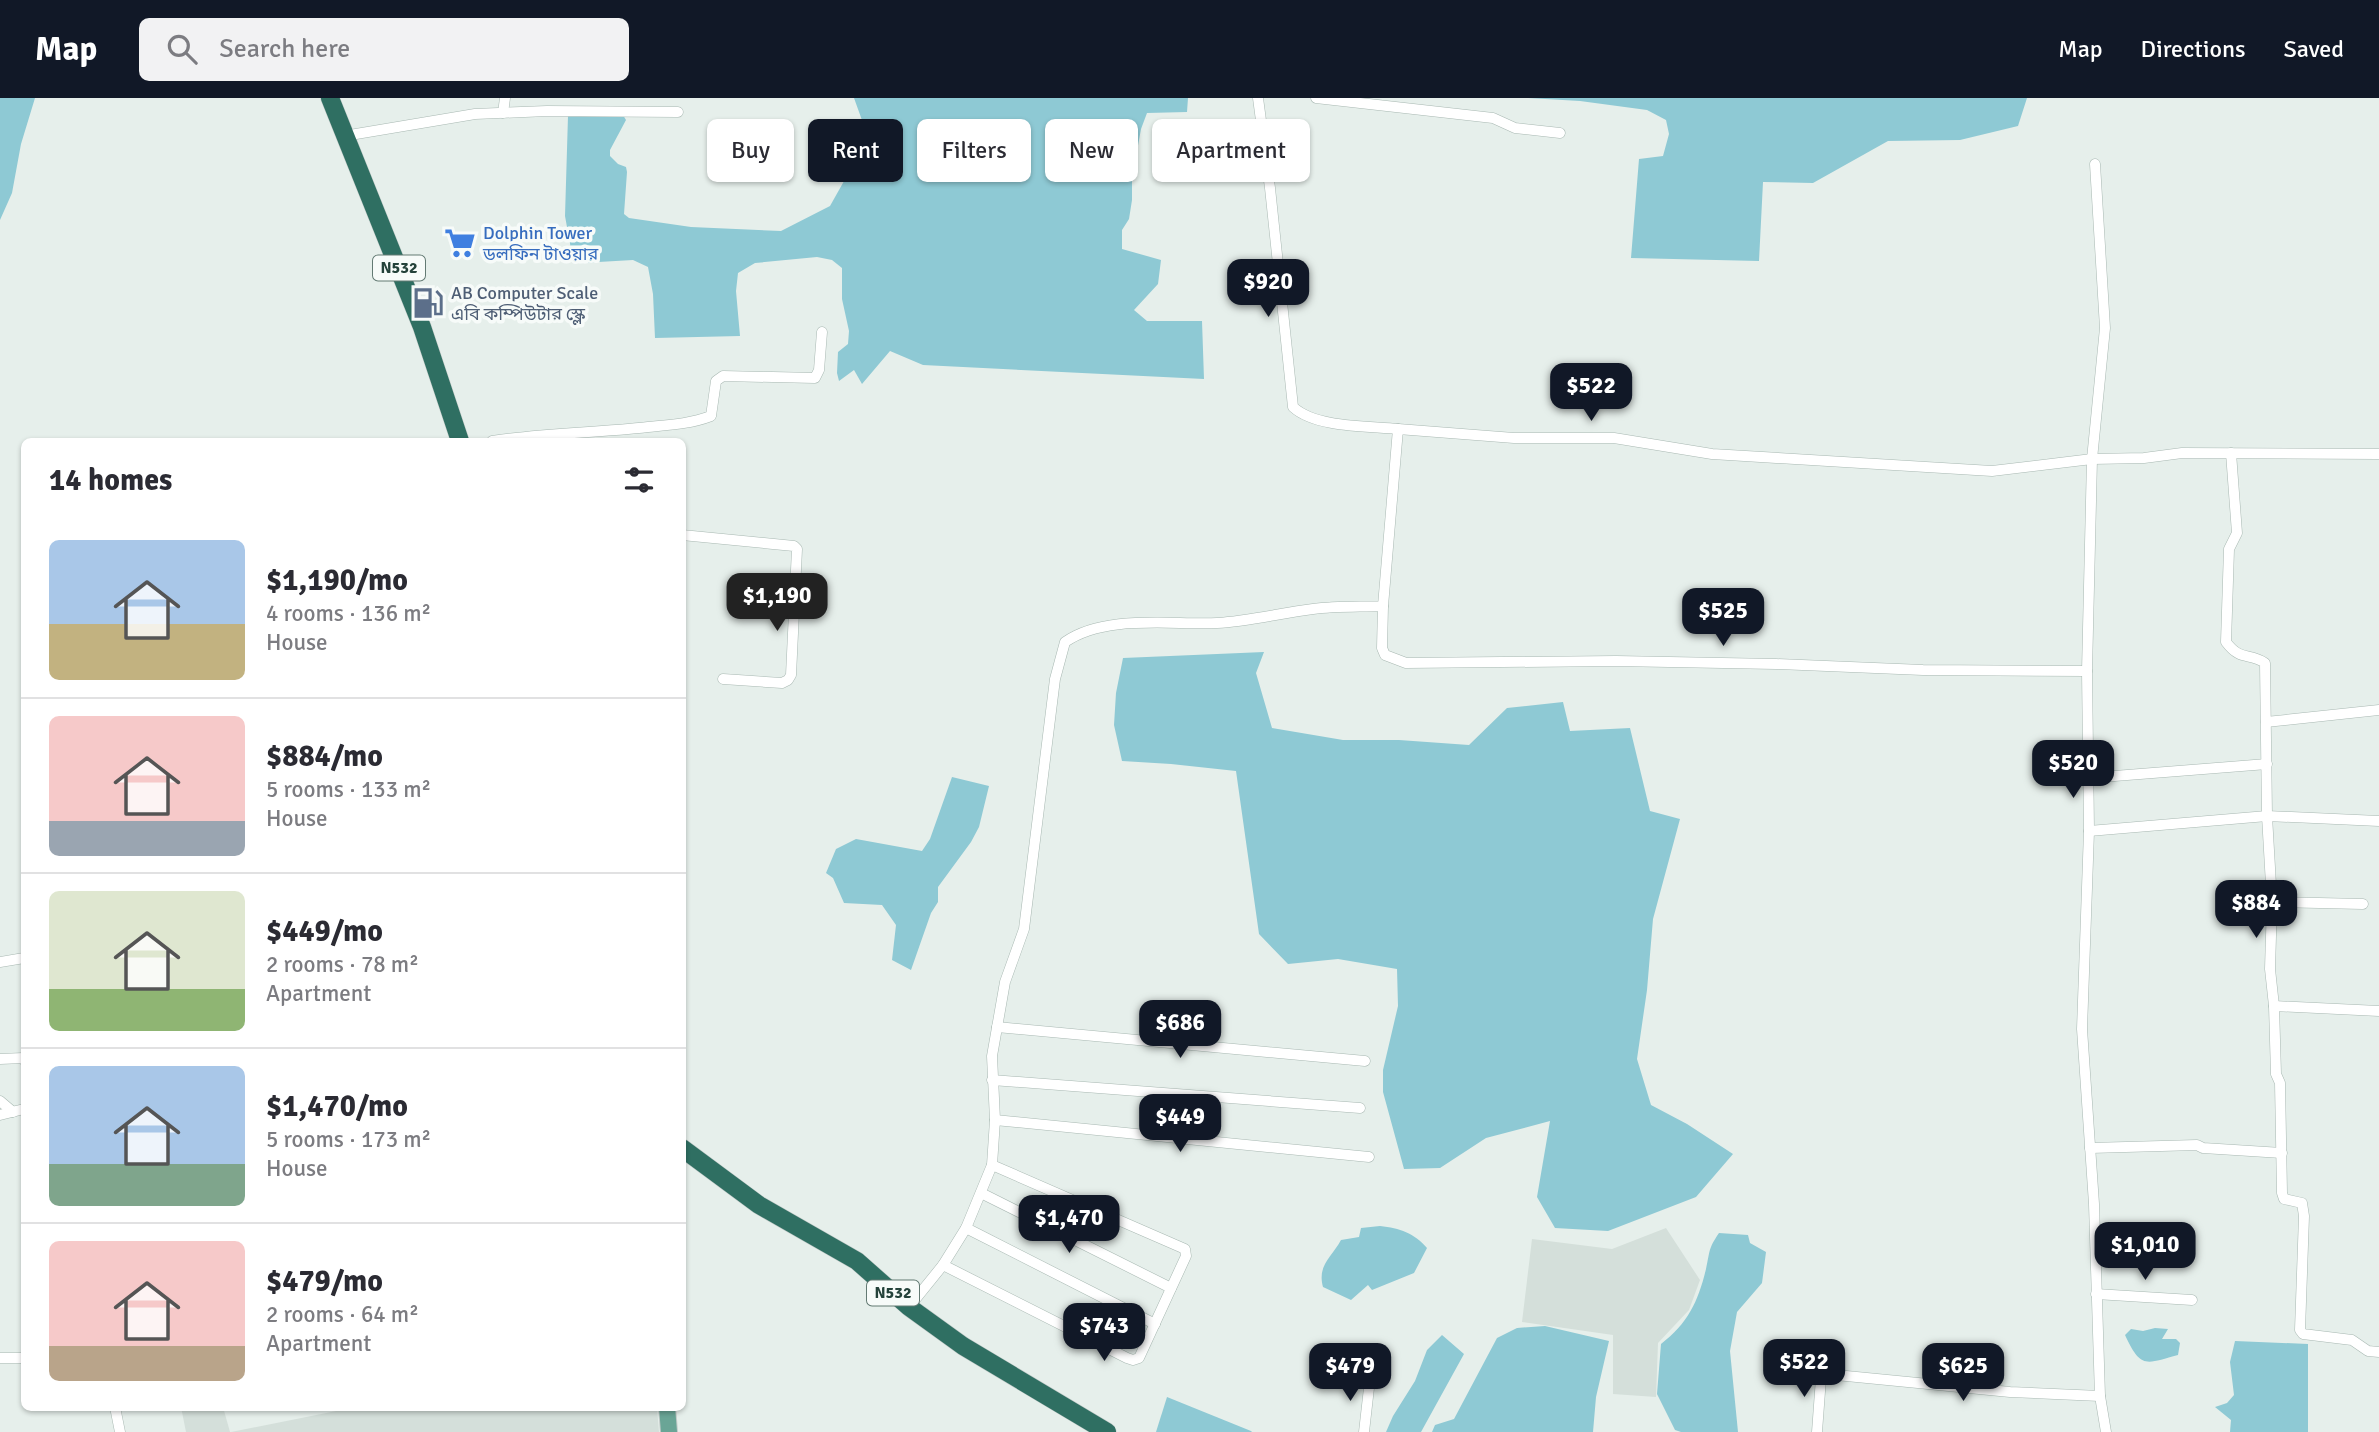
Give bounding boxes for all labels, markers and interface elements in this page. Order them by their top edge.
search box [139,18,629,81]
text: Map [35,29,97,70]
icon: search [163,30,201,68]
text: Search here [219,33,350,65]
text: Map [2058,34,2103,64]
text: Directions [2141,34,2246,64]
text: Saved [2284,34,2344,64]
chip: Buy [707,119,794,182]
chip: Rent [808,119,903,182]
chip: Filters [917,119,1031,182]
chip: New [1045,119,1138,182]
chip: Apartment [1152,119,1310,182]
place label: Dolphin Tower ডলফিন টাওয়ার [482,222,599,265]
supermarket icon: Dolphin Tower ডলফিন টাওয়ার [443,226,477,260]
road number: N532 [373,256,425,280]
pin: $920 [1227,260,1309,319]
text: $920 [1243,267,1293,296]
place label: AB Computer Scale এবি কম্পিউটার স্কেল [451,282,598,326]
fuel station icon: AB Computer Scale এবি কম্পিউটার স্কেল [411,286,445,320]
pin: $522 [1550,364,1632,423]
text: $522 [1566,371,1616,400]
icon: filters [620,461,658,499]
text: 14 homes [49,462,172,499]
text: $1,190/mo [266,562,408,599]
icon: home [105,568,189,652]
pin: $1,190 [720,574,834,633]
text: $1,190 [743,581,811,610]
pin: $525 [1682,588,1764,648]
text: $525 [1698,596,1748,625]
text: 4 rooms · 136 m² [266,599,431,628]
text: House [266,628,328,657]
text: $884/mo [266,738,383,775]
pin: $520 [2032,740,2114,800]
icon: home [105,744,189,828]
text: $520 [2048,748,2098,777]
text: 5 rooms · 133 m² [266,775,431,804]
text: House [266,804,328,833]
pin: $884 [2215,880,2297,940]
text: $884 [2231,888,2281,917]
text: $449/mo [266,913,383,950]
icon: home [105,919,189,1003]
text: 2 rooms · 78 m² [266,950,419,979]
text: Apartment [266,979,371,1008]
pin: $686 [1139,1000,1221,1060]
text: $686 [1155,1008,1205,1037]
text: $1,470/mo [266,1088,408,1125]
icon: home [105,1094,189,1178]
pin: $449 [1139,1094,1221,1154]
text: $449 [1155,1102,1205,1131]
text: 5 rooms · 173 m² [266,1125,431,1154]
text: House [266,1154,328,1183]
pin: $1,470 [1012,1196,1126,1255]
text: $1,470 [1035,1203,1103,1232]
pin: $1,010 [2088,1222,2202,1282]
text: $1,010 [2111,1230,2179,1259]
text: $479/mo [266,1263,383,1300]
icon: home [105,1269,189,1353]
road number: N532 [867,1280,919,1306]
text: 2 rooms · 64 m² [266,1300,419,1329]
pin: $743 [1063,1304,1145,1363]
text: $743 [1079,1311,1129,1340]
text: Apartment [266,1329,371,1358]
pin: $522 [1763,1340,1845,1399]
pin: $479 [1309,1344,1391,1403]
pin: $625 [1922,1344,2004,1403]
text: $522 [1779,1347,1829,1376]
text: $479 [1325,1351,1375,1380]
text: $625 [1938,1351,1988,1380]

